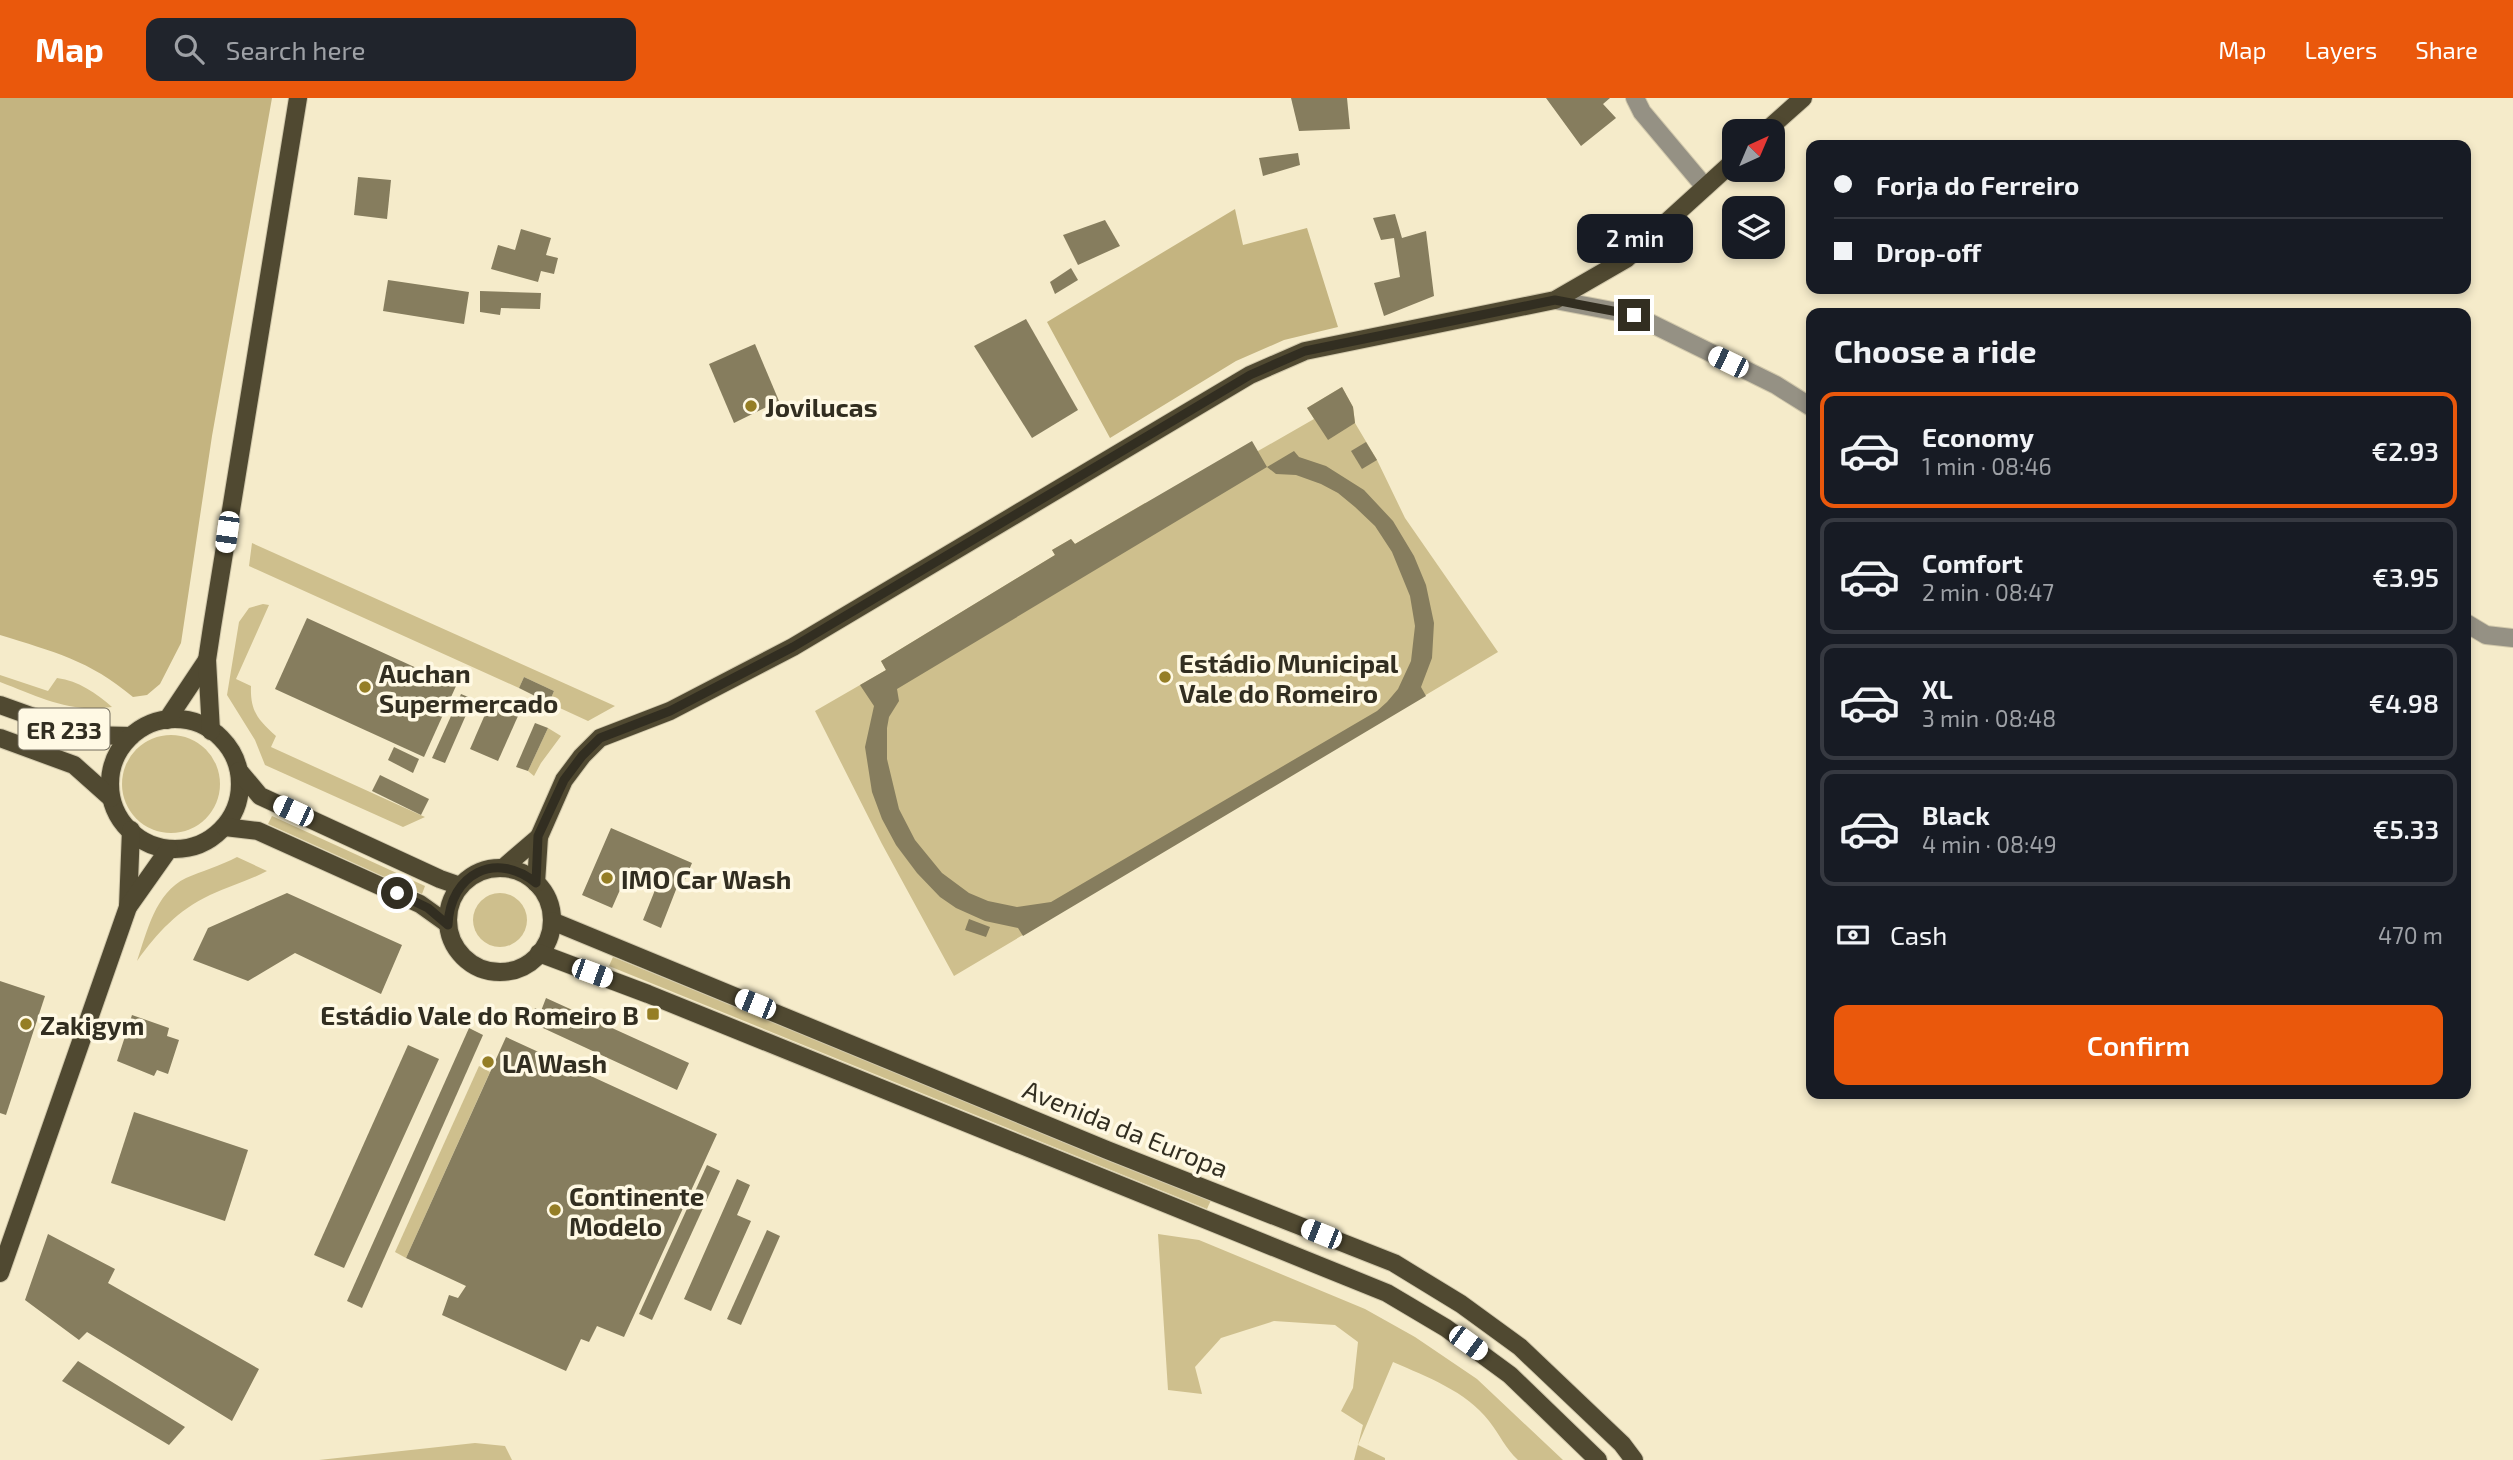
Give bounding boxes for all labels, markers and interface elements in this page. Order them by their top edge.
search box [146,18,636,81]
text: Map [35,29,104,69]
icon: search [170,30,208,68]
text: Search here [226,34,365,65]
text: Map [2218,35,2266,64]
text: Layers [2304,35,2377,64]
text: Share [2415,35,2478,64]
north arrow [1722,119,1785,182]
map controls [1722,119,1785,259]
text: Forja do Ferreiro [1876,169,2079,200]
button: layers [1722,196,1785,259]
callout: 2 min [1576,214,1692,262]
text: 2 min [1606,224,1664,252]
text: Drop-off [1876,236,1981,267]
route end [1618,299,1650,331]
text: Choose a ride [1834,331,2037,369]
car [1705,343,1752,381]
place label: Jovilucas [765,391,877,422]
marker: Jovilucas [743,398,759,414]
icon: car [1838,419,1901,482]
text: Economy [1922,421,2034,452]
text: €2.93 [2372,435,2439,466]
text: 1 min · 08:46 [1922,452,2052,480]
car [214,510,241,554]
icon: car [1838,545,1901,608]
text: Comfort [1922,547,2023,578]
text: €3.95 [2372,561,2439,592]
text: 2 min · 08:47 [1922,578,2054,606]
place label: Estádio Municipal Vale do Romeiro [1179,647,1399,708]
place label: Auchan Supermercado [379,657,558,718]
marker: Estádio Municipal Vale do Romeiro [1157,669,1173,685]
icon: car [1838,671,1901,734]
text: XL [1922,673,1953,704]
marker: Auchan Supermercado [357,679,373,695]
text: €4.98 [2369,687,2439,718]
text: 3 min · 08:48 [1922,704,2056,732]
road number: ER 233 [18,708,110,750]
car [270,793,317,829]
icon: car [1838,797,1901,860]
text: Black [1922,799,1990,830]
text: €5.33 [2373,813,2439,844]
text: 4 min · 08:49 [1922,830,2057,858]
place label: IMO Car Wash [621,863,791,894]
marker: IMO Car Wash [599,870,615,886]
route start [381,877,413,909]
icon: cash [1834,916,1872,954]
text: Cash [1890,919,1947,950]
text: 470 m [2378,921,2443,949]
car [569,956,616,990]
car [732,986,779,1022]
place label: Estádio Vale do Romeiro B [320,999,639,1030]
button: Confirm [1834,1005,2443,1085]
marker: Estádio Vale do Romeiro B [645,1006,661,1022]
place label: Zakigym [40,1009,145,1041]
marker: Zakigym [18,1016,34,1032]
place label: LA Wash [502,1047,607,1078]
marker: LA Wash [480,1054,496,1070]
street label: Avenida da Europa [1019,1073,1233,1183]
place label: Continente Modelo [569,1180,704,1241]
marker: Continente Modelo [547,1202,563,1218]
car [1298,1216,1345,1252]
car [1445,1322,1492,1364]

